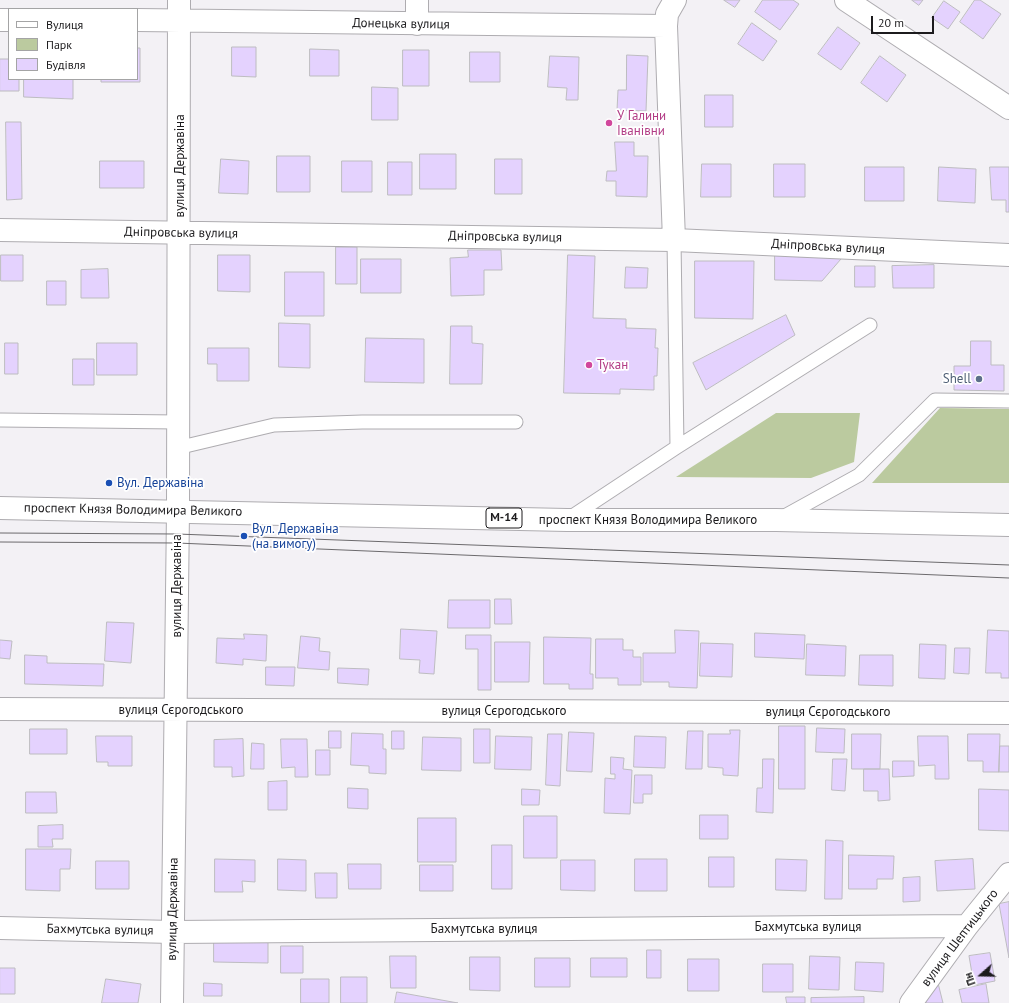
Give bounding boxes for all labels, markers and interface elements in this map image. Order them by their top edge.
legend [8,8,138,80]
scale bar [873,8,936,34]
street label: Донецька вулиця [352,15,450,33]
text: 20 m [878,15,904,30]
text: Вулиця [46,17,83,32]
text: Парк [46,37,72,52]
text: Будівля [46,57,85,72]
place label: У Галини Іванівни [617,108,666,139]
street label: вулиця Державіна [172,114,188,218]
marker: У Галини Іванівни [604,118,614,128]
street label: Дніпровська вулиця [124,224,238,242]
street label: Дніпровська вулиця [448,228,562,246]
street label: Дніпровська вулиця [771,236,885,258]
place label: Тукан [597,357,628,373]
marker: Тукан [584,360,594,370]
place label: Shell [943,371,971,387]
marker: Shell [974,374,984,384]
place label: Вул. Державіна [117,475,204,491]
marker: Вул. Державіна [104,478,114,488]
street label: проспект Князя Володимира Великого [24,500,242,520]
road number: М-14 [486,508,522,528]
street label: проспект Князя Володимира Великого [539,512,757,528]
place label: Вул. Державіна (на вимогу) [252,521,339,552]
marker: Вул. Державіна (на вимогу) [239,531,249,541]
street label: вулиця Державіна [169,534,185,638]
street label: вулиця Сєрогодського [119,702,243,718]
street label: вулиця Сєрогодського [442,703,566,719]
street label: вулиця Сєрогодського [766,704,890,720]
street label: вулиця Державіна [164,857,182,961]
street label: вулиця Шептицького [918,886,1002,990]
street label: Бахмутська вулиця [754,919,862,935]
street label: Бахмутська вулиця [46,921,154,939]
street label: Бахмутська вулиця [430,921,538,937]
north arrow [961,955,1001,995]
text: Пн [961,971,979,988]

